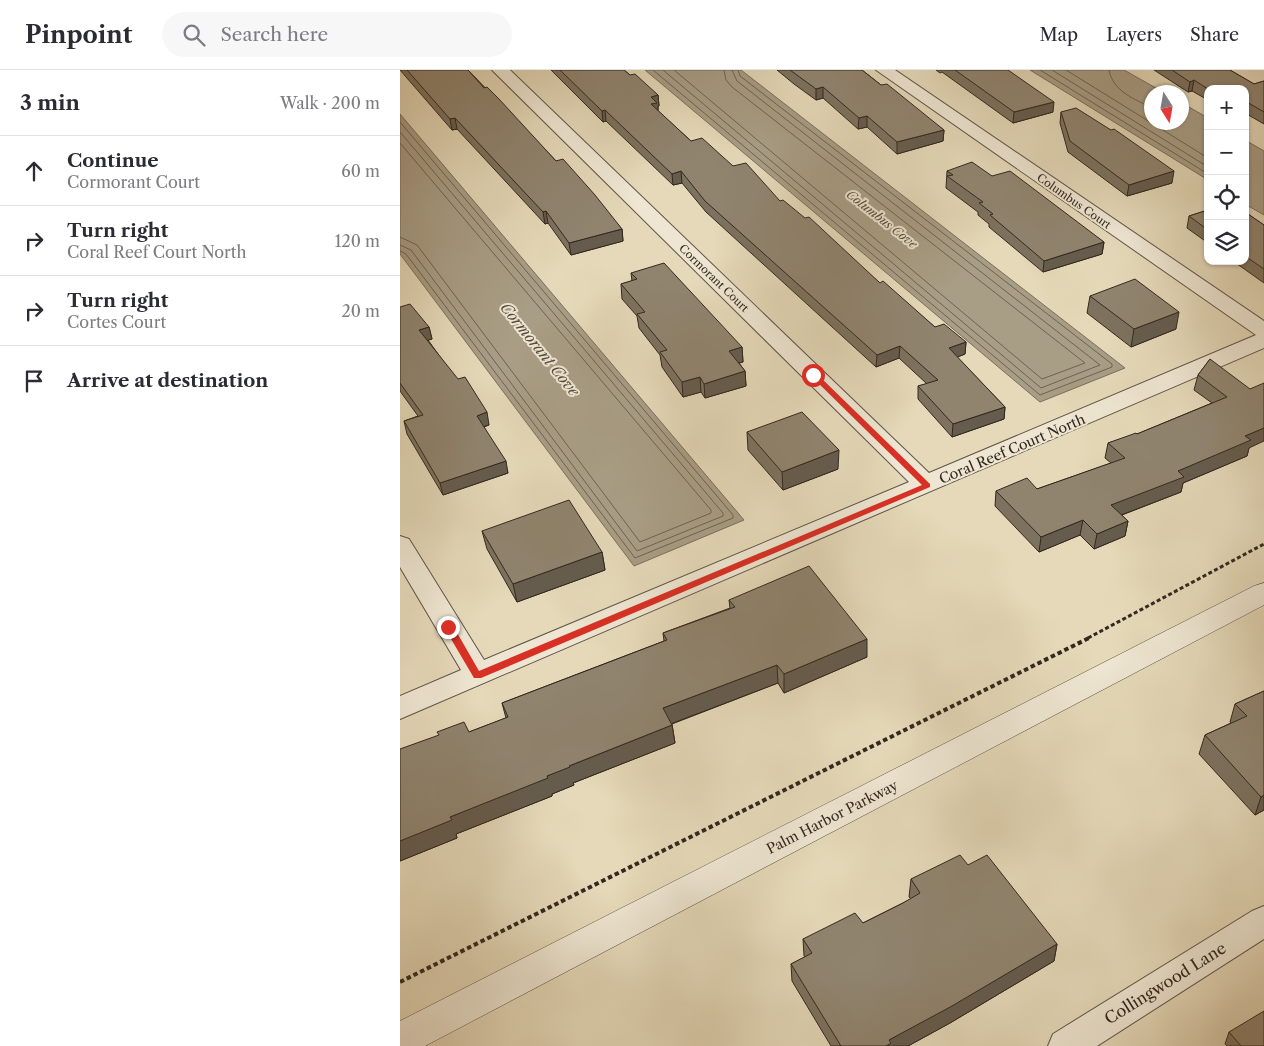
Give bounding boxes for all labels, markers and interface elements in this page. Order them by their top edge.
search box [162,12,512,57]
text: Pinpoint [25,20,132,49]
icon: search [180,21,208,49]
text: Search here [220,23,328,46]
text: Map [1040,24,1078,46]
text: Layers [1106,24,1162,46]
text: Share [1190,24,1239,46]
north arrow [1144,85,1189,130]
map controls [1204,85,1249,265]
button: + [1204,85,1249,130]
text: 3 min [20,90,80,115]
text: Walk · 200 m [280,93,380,113]
button: − [1204,130,1249,175]
text: Continue [67,149,159,172]
icon: ahead [20,157,48,185]
text: 60 m [341,161,380,181]
street label: Columbus Court [1034,170,1114,232]
text: Cormorant Court [67,172,200,192]
button: locate [1204,175,1249,220]
water label: Columbus Cove [844,187,921,252]
text: Turn right [67,219,168,242]
button: layers [1204,220,1249,265]
icon: right [20,227,48,255]
text: 120 m [335,231,380,251]
street label: Cormorant Court [676,241,752,315]
text: Coral Reef Court North [67,242,246,262]
text: Turn right [67,289,168,312]
icon: right [20,297,48,325]
water label: Cormorant Cove [496,298,584,400]
text: 20 m [341,301,380,321]
text: Cortes Court [67,312,166,332]
route start [802,364,825,387]
icon: arrive [20,367,48,395]
text: Arrive at destination [67,369,268,392]
street label: Coral Reef Court North [936,410,1088,488]
route end [437,616,460,639]
street label: Palm Harbor Parkway [763,776,901,858]
street label: Collingwood Lane [1101,938,1229,1028]

